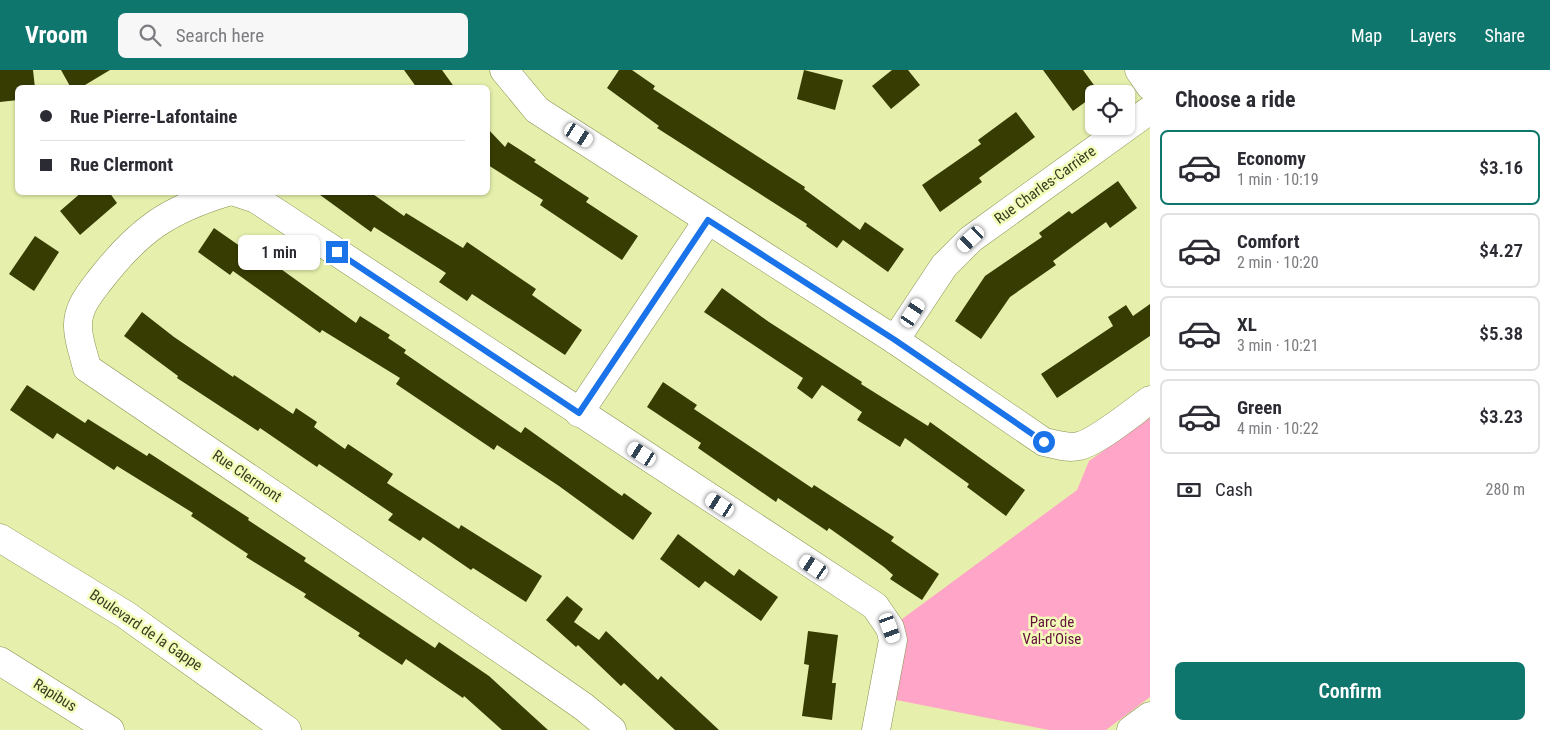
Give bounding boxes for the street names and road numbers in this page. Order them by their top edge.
street label: Rue Charles-Carrière [991,142,1099,228]
street label: Rue Clermont [209,446,285,506]
street label: Boulevard de la Gappe [86,586,206,674]
street label: Rapibus [30,675,80,715]

